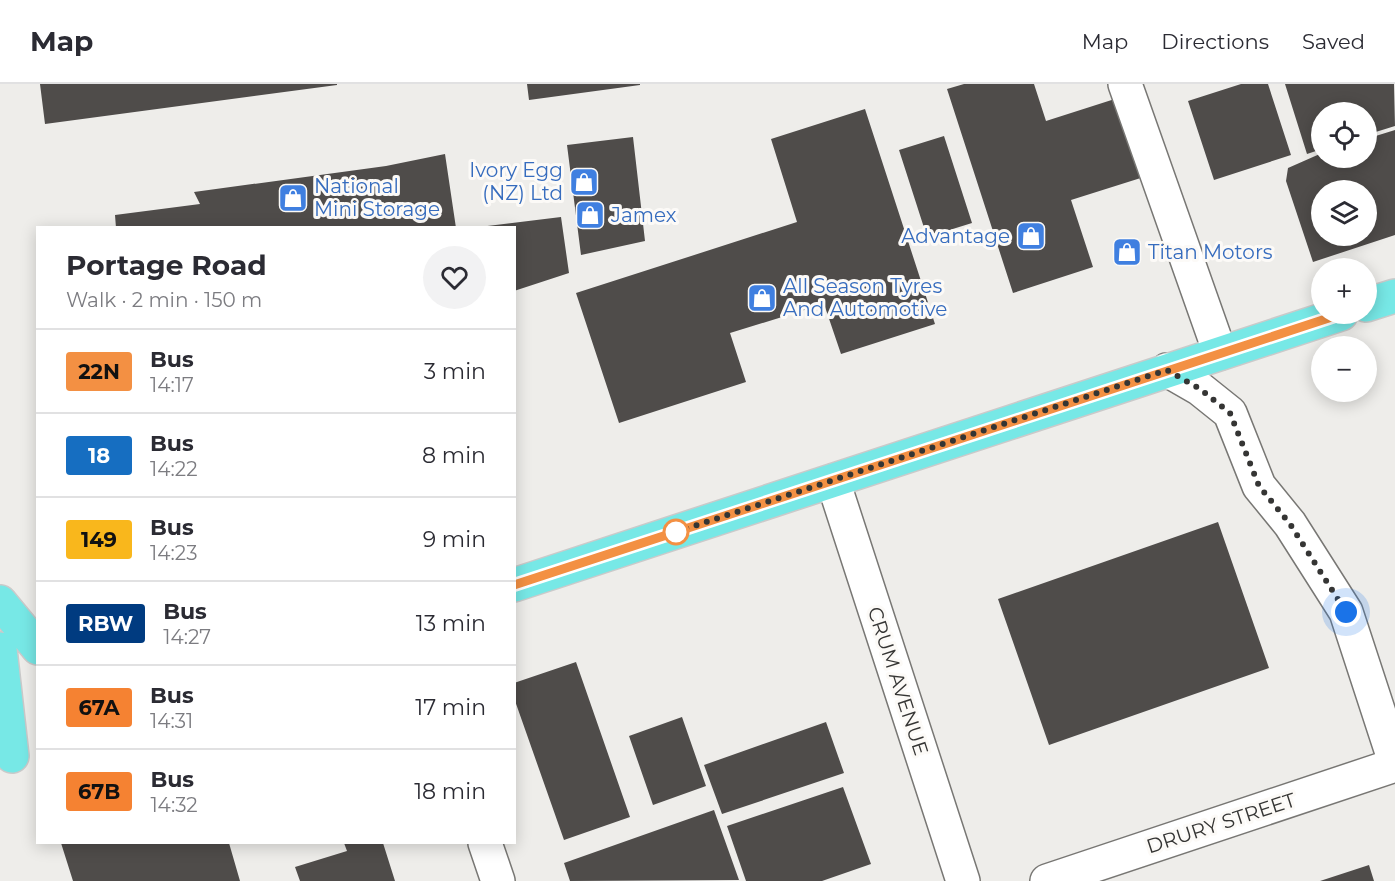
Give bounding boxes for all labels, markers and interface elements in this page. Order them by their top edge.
text: Map [30,24,93,58]
text: Map [1082,29,1128,54]
text: Directions [1161,29,1269,54]
text: Saved [1302,29,1365,54]
map controls [1311,102,1377,402]
button: locate [1311,102,1377,168]
place label: Ivory Egg (NZ) Ltd [469,158,563,205]
shop icon: Ivory Egg (NZ) Ltd [568,166,600,198]
place label: National Mini Storage [314,174,440,221]
button: layers [1311,180,1377,246]
shop icon: National Mini Storage [277,182,309,214]
shop icon: Jamex [574,199,606,231]
place label: Jamex [610,203,677,227]
shop icon: Advantage [1015,220,1047,252]
place label: Advantage [901,224,1010,248]
shop icon: Titan Motors [1111,236,1143,268]
place label: Titan Motors [1148,240,1273,264]
button: heart [423,246,486,309]
text: Portage Road [66,248,267,282]
button: + [1311,258,1377,324]
place label: All Season Tyres And Automotive [783,274,947,321]
shop icon: All Season Tyres And Automotive [746,282,778,314]
text: Walk · 2 min · 150 m [66,288,262,312]
button: − [1311,336,1377,402]
text: Bus [150,346,194,373]
text: 3 min [424,358,486,385]
text: 22N [78,359,120,384]
text: 14:17 [150,373,194,397]
text: Bus [150,430,194,457]
text: 8 min [422,442,486,469]
text: 18 [88,443,110,468]
text: 14:22 [150,457,198,481]
text: Bus [150,514,194,541]
unlabelled marker [663,519,689,545]
text: 9 min [423,526,486,553]
text: 149 [81,527,117,552]
text: 14:23 [150,541,197,565]
your location [1331,597,1361,627]
text: Bus [163,598,207,625]
street label: CRUM AVENUE [863,604,933,758]
text: 13 min [416,610,486,637]
text: RBW [78,611,133,636]
text: 14:27 [163,625,211,649]
text: Bus [150,682,194,709]
text: 17 min [415,694,486,721]
text: 67A [78,695,120,720]
text: 14:31 [150,709,193,733]
text: Bus [150,766,194,793]
text: 18 min [414,778,486,805]
text: 67B [78,779,120,804]
street label: DRURY STREET [1143,787,1299,858]
text: 14:32 [150,793,198,817]

